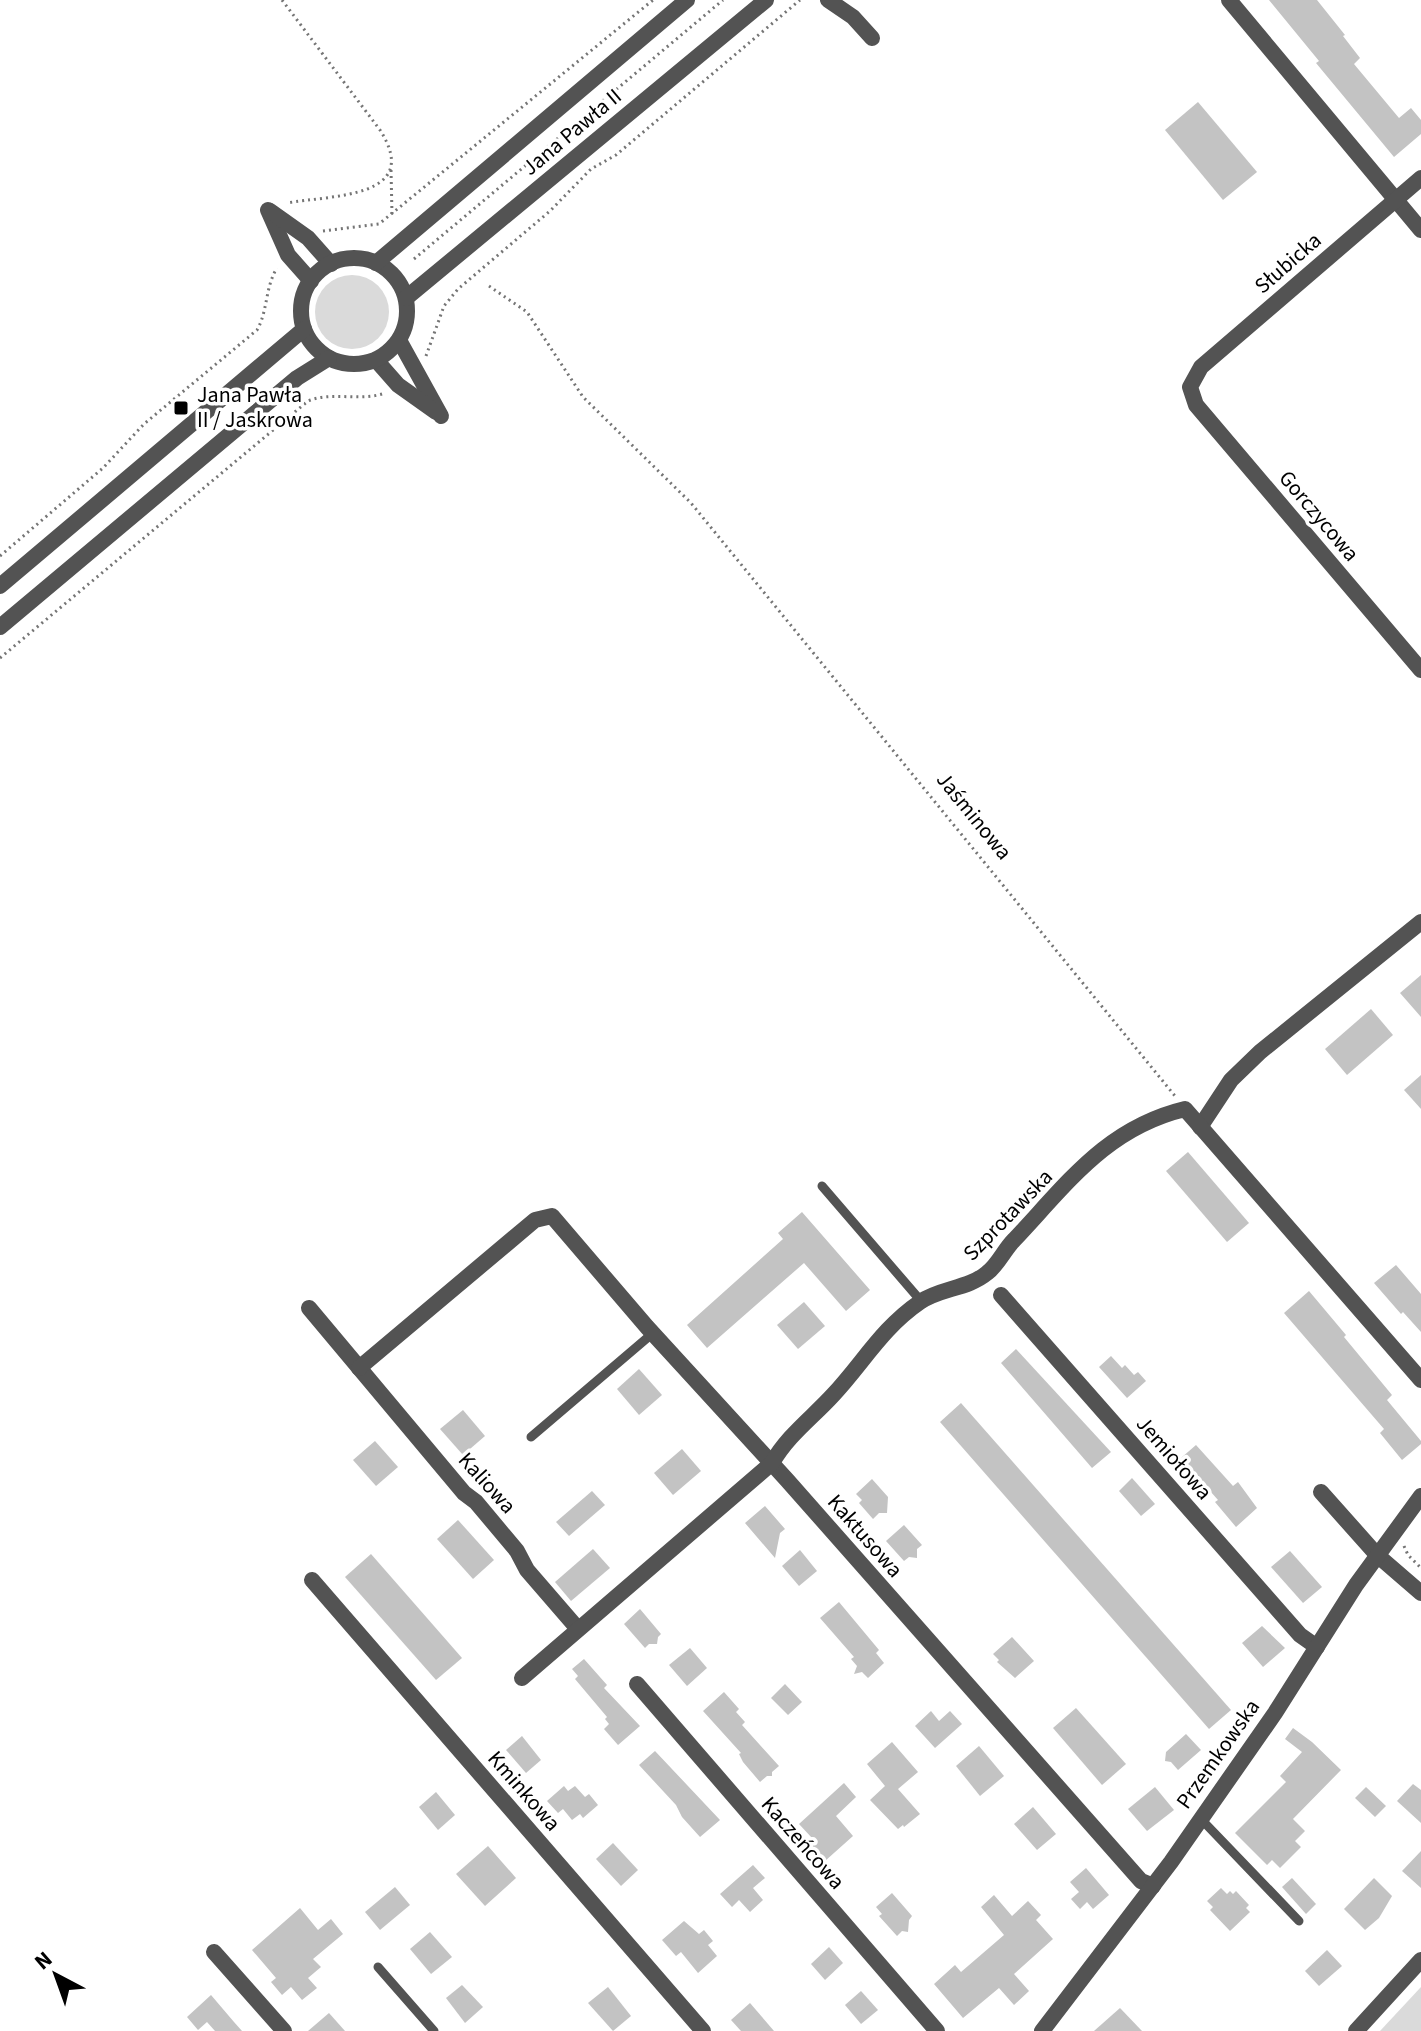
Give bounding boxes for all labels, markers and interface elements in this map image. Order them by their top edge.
street label: Jana Pawła II [515,81,629,183]
street label: Słubicka [1247,225,1329,301]
place label: Jana Pawła II / Jaskrowa [197,379,313,436]
marker: Jana Pawła II / Jaskrowa [172,399,190,417]
street label: Gorczycowa [1271,463,1367,569]
street label: Jaśminowa [929,765,1019,867]
street label: Szprotawska [956,1162,1060,1268]
street label: Jemiołowa [1128,1409,1220,1507]
street label: Kaliowa [451,1445,523,1521]
street label: Kaktusowa [820,1487,910,1585]
street label: Przemkowska [1168,1693,1268,1815]
street label: Kminkowa [480,1744,568,1838]
street label: Kaczeńcowa [754,1789,852,1897]
north arrow [16,1935,96,2015]
text: N [28,1944,60,1978]

